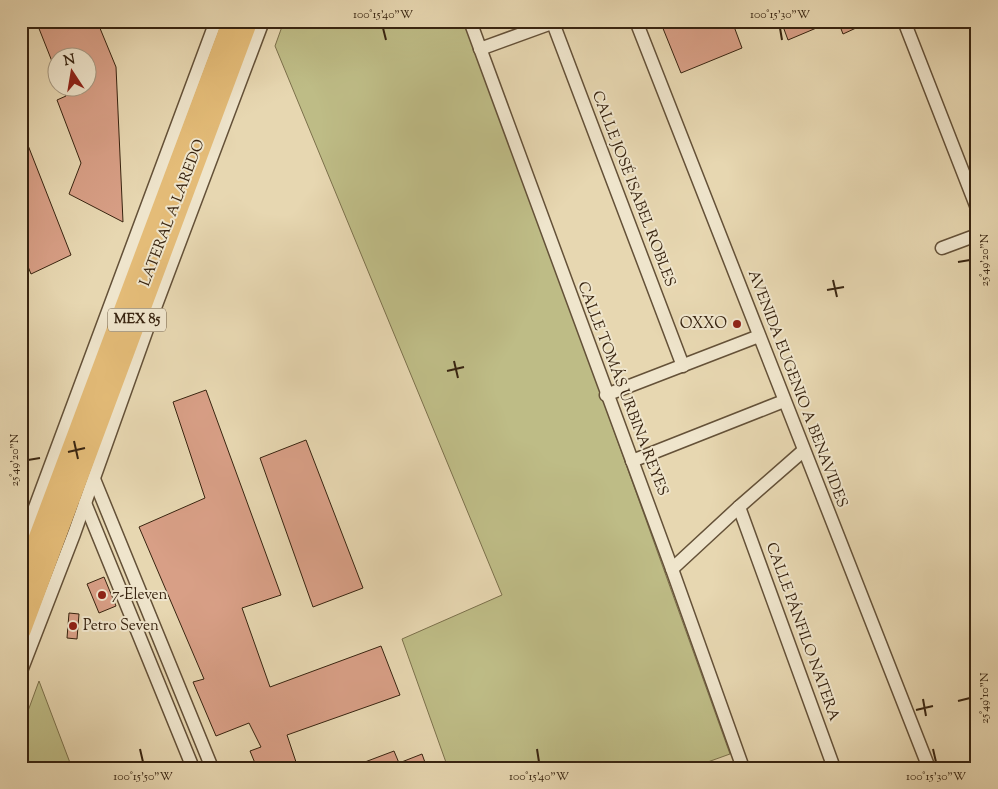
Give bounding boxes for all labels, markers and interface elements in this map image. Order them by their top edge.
text: 100°15'40"W [353,6,414,24]
text: 100°15'30"W [750,6,811,24]
north arrow [48,48,98,98]
text: N [62,50,77,72]
street label: CALLE JOSÉ ISABEL ROBLES [586,88,681,290]
street label: LATERAL A LAREDO [135,136,211,289]
text: 25°49'20"N [976,233,994,286]
street label: AVENIDA EUGENIO A BENAVIDES [742,267,852,511]
street label: CALLE TOMÁS URBINA REYES [571,278,674,499]
road number: MEX 85 [108,308,166,332]
place label: OXXO [680,314,727,335]
marker: OXXO [731,318,743,330]
text: 25°49'20"N [6,433,24,486]
street label: CALLE PÁNFILO NATERA [760,539,845,724]
place label: 7-Eleven [112,585,168,606]
marker: 7-Eleven [96,589,108,601]
place label: Petro Seven [83,616,159,637]
marker: Petro Seven [67,620,79,632]
text: 25°49'10"N [976,672,994,724]
text: 100°15'50"W [113,768,173,786]
text: 100°15'40"W [509,768,570,786]
text: 100°15'30"W [906,768,967,786]

